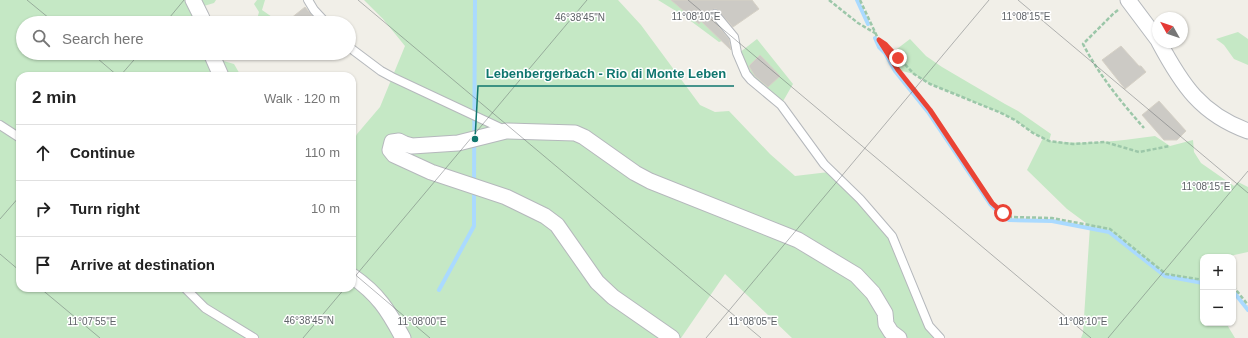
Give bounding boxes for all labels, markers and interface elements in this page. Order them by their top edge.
text: 11°08'10"E [672,11,721,22]
text: 11°08'15"E [1002,11,1051,22]
text: 46°38'45"N [555,12,605,23]
north arrow [1152,12,1188,48]
search box [16,16,356,60]
icon: search [30,27,52,49]
text: Search here [62,30,144,47]
route end [889,49,907,67]
callout: Lebenbergerbach - Rio di Monte Leben [478,61,734,86]
text: Lebenbergerbach - Rio di Monte Leben [486,66,726,81]
text: 2 min [32,88,76,107]
text: Walk · 120 m [264,91,340,106]
icon: ahead [32,142,54,164]
text: Continue [70,144,135,161]
text: 110 m [305,145,340,160]
text: 11°08'15"E [1182,181,1231,192]
icon: right [32,198,54,220]
text: Turn right [70,200,140,217]
text: 10 m [311,201,340,216]
route start [994,204,1012,222]
icon: arrive [32,254,54,276]
map controls [1200,254,1236,326]
button: + [1200,254,1236,290]
text: Arrive at destination [70,256,215,273]
button: − [1200,290,1236,326]
text: 46°38'45"N [284,315,334,326]
text: 11°07'55"E [68,316,117,327]
text: 11°08'00"E [398,316,447,327]
text: 11°08'05"E [729,316,778,327]
text: 11°08'10"E [1059,316,1108,327]

